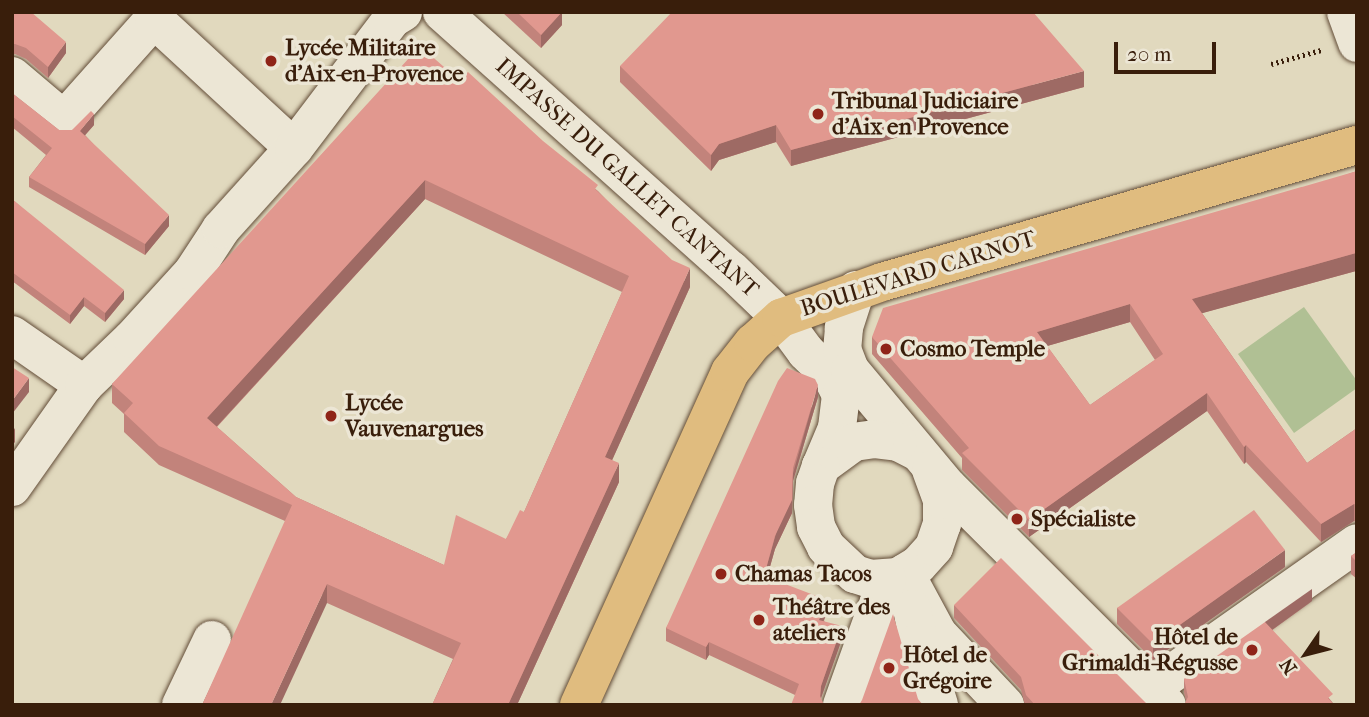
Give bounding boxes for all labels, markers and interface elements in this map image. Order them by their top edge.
scale bar [1117,28,1218,72]
place label: Lycée Militaire d'Aix-en-Provence [285,34,464,88]
text: 20 m [1127,42,1171,66]
street label: IMPASSE DU GALLET CANTANT [490,52,764,304]
marker: Lycée Militaire d'Aix-en-Provence [263,53,279,69]
place label: Tribunal Judiciaire d'Aix en Provence [832,87,1018,141]
marker: Tribunal Judiciaire d'Aix en Provence [810,106,826,122]
street label: BOULEVARD CARNOT [797,225,1039,323]
place label: Cosmo Temple [900,335,1045,363]
marker: Cosmo Temple [878,341,894,357]
place label: Lycée Vauvenargues [345,389,484,443]
marker: Lycée Vauvenargues [323,408,339,424]
place label: Spécialiste [1031,505,1136,533]
marker: Spécialiste [1009,511,1025,527]
place label: Chamas Tacos [735,560,872,588]
marker: Chamas Tacos [713,566,729,582]
place label: Théâtre des ateliers [773,593,890,647]
marker: Théâtre des ateliers [751,612,767,628]
north arrow [1271,619,1341,689]
place label: Hôtel de Grimaldi-Régusse [1062,623,1238,677]
place label: Hôtel de Grégoire [903,641,992,695]
marker: Hôtel de Grimaldi-Régusse [1244,642,1260,658]
text: N [1276,654,1302,678]
marker: Hôtel de Grégoire [881,660,897,676]

